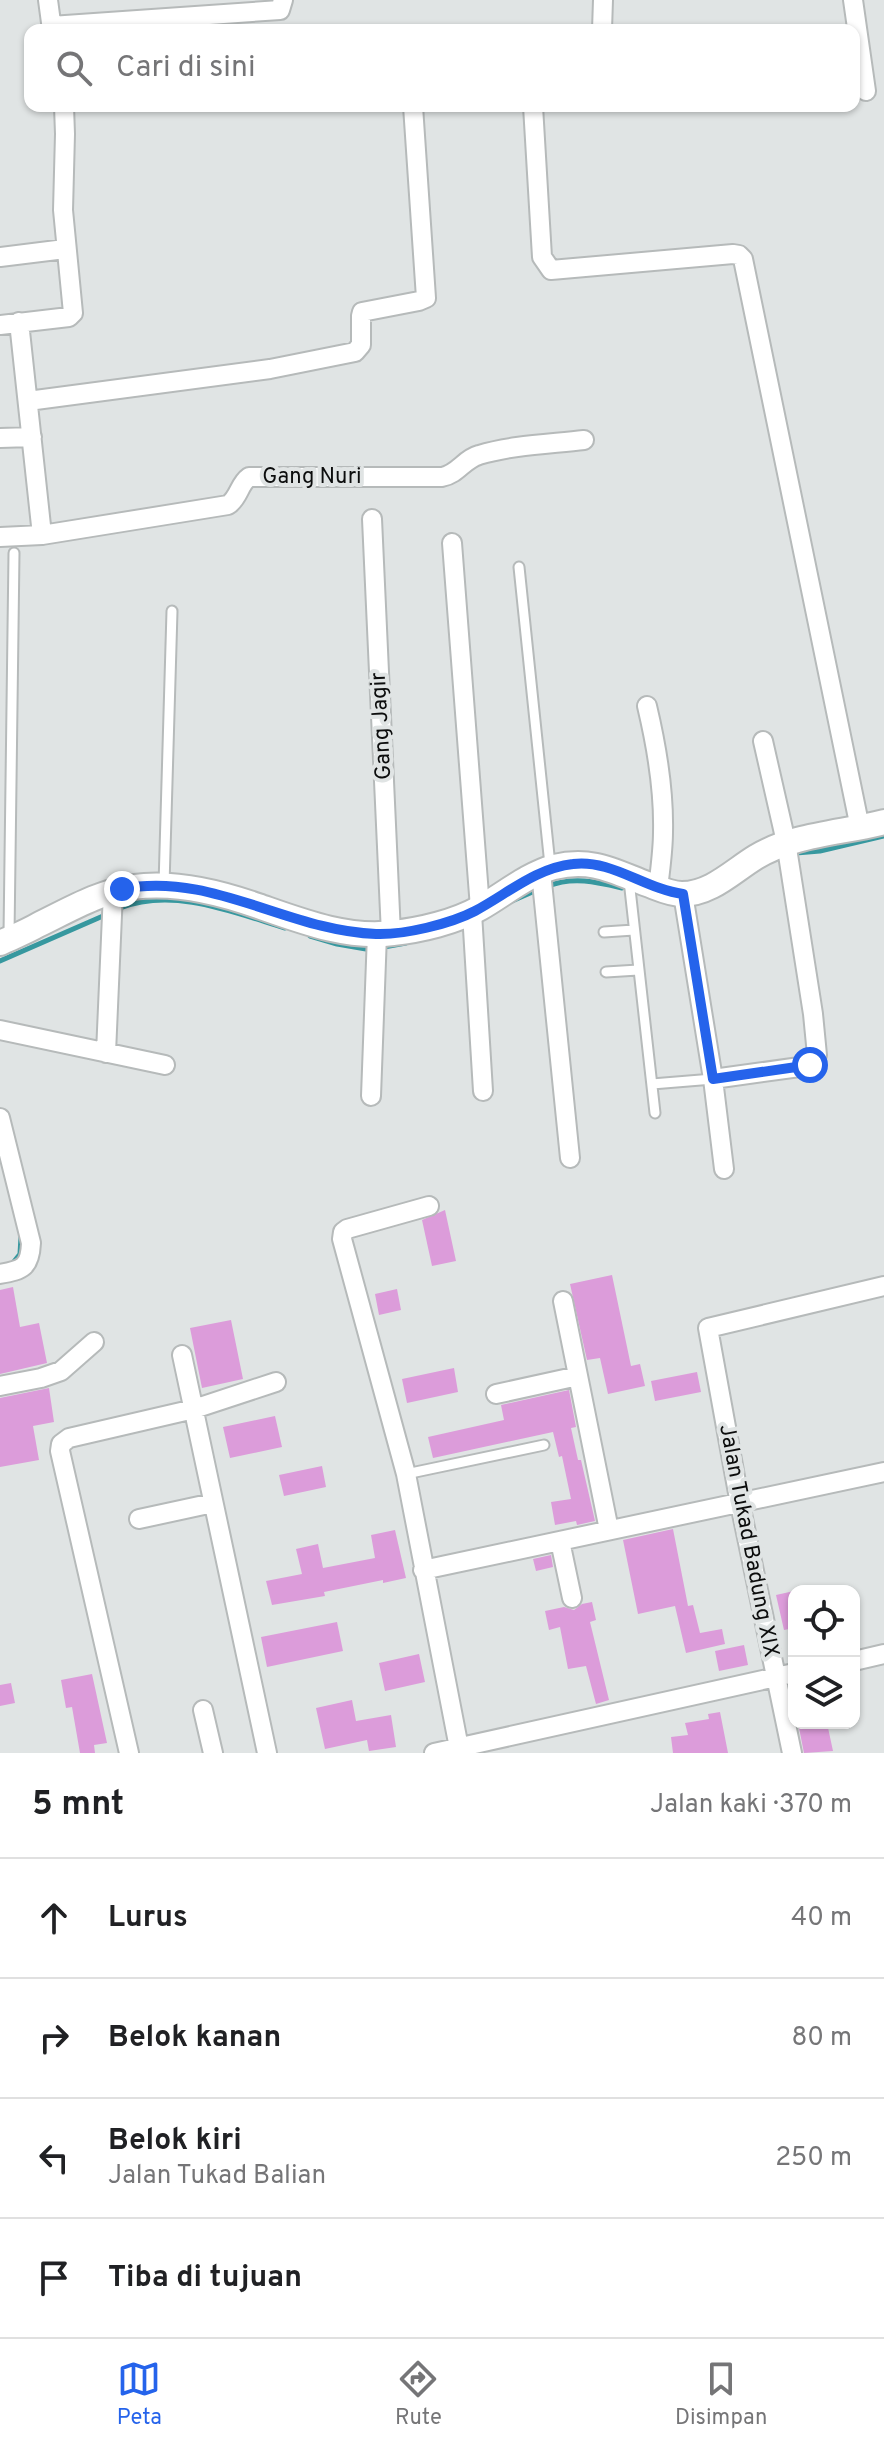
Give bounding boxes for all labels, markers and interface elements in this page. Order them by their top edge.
search box [24,24,860,112]
icon: search [52,46,96,90]
text: Cari di sini [116,50,256,87]
street label: Gang Nuri [262,464,362,491]
street label: Gang Jagir [366,671,398,780]
route end [104,871,140,907]
route start [792,1047,828,1083]
street label: Jalan Tukad Badung XIX [712,1422,784,1660]
map controls [788,1585,860,1729]
button: locate [788,1585,860,1657]
button: layers [788,1657,860,1729]
text: 5 mnt [32,1784,124,1827]
text: Jalan kaki · 370 m [650,1789,852,1822]
icon: ahead [32,1896,76,1940]
text: Lurus [108,1900,188,1937]
text: 40 m [791,1902,852,1935]
icon: right [32,2016,76,2060]
text: Belok kanan [108,2020,281,2057]
text: 80 m [792,2022,852,2055]
text: Belok kiri [108,2123,242,2160]
icon: left [32,2136,76,2180]
text: 250 m [775,2142,852,2175]
text: Jalan Tukad Balian [108,2160,326,2193]
icon: arrive [32,2256,76,2300]
text: Tiba di tujuan [108,2260,302,2297]
tab: Peta [117,2357,162,2432]
tab: Rute [395,2357,442,2432]
tab: Disimpan [675,2357,767,2432]

